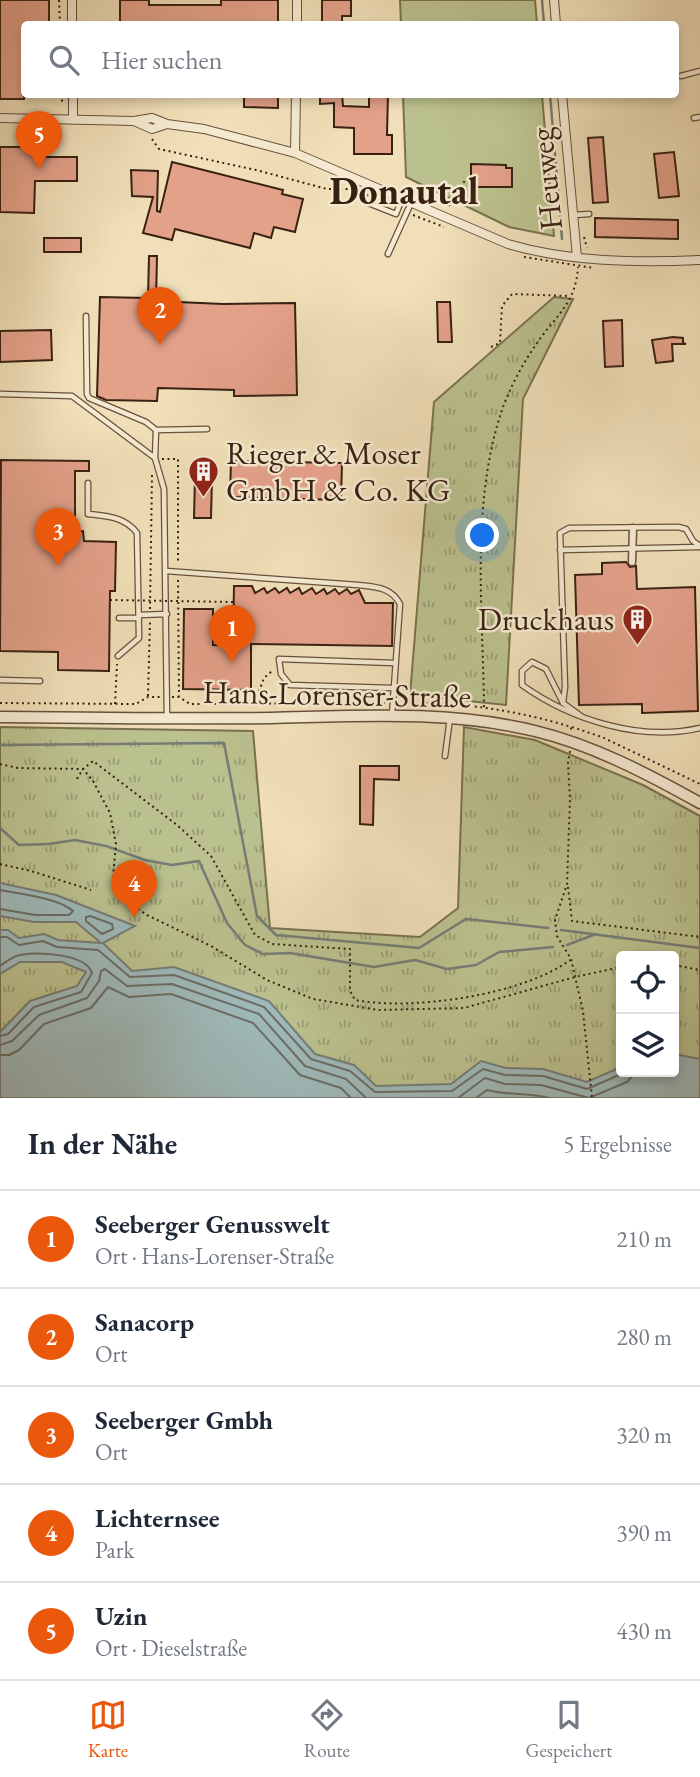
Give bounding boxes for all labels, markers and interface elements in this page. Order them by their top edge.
search box [21,21,679,98]
icon: search [45,41,83,79]
text: Hier suchen [101,43,222,77]
pin: 5 [16,111,62,169]
street label: Heuweg [520,125,572,232]
district label: Donautal [329,166,479,215]
pin: 2 [137,287,183,345]
place label: Rieger & Moser GmbH & Co. KG [226,432,450,511]
building icon: Rieger & Moser GmbH & Co. KG [186,454,220,498]
pin: 3 [35,508,81,566]
your location [465,518,499,552]
place label: Druckhaus [478,598,614,640]
building icon: Druckhaus [620,602,654,646]
pin: 1 [209,605,255,663]
street label: Hans-Lorenser-Straße [202,671,472,717]
pin: 4 [111,860,157,918]
map controls [616,951,679,1077]
button: locate [616,951,679,1014]
button: layers [616,1014,679,1077]
text: In der Nähe [28,1124,177,1163]
text: 5 Ergebnisse [563,1129,672,1159]
text: Seeberger Genusswelt [95,1207,330,1241]
text: 1 [45,1224,57,1254]
text: 210 m [616,1224,672,1254]
text: Ort · Hans-Lorenser-Straße [95,1241,334,1271]
text: Sanacorp [95,1305,194,1339]
text: 2 [45,1322,57,1352]
text: 280 m [616,1322,672,1352]
text: Ort [95,1339,127,1369]
text: Seeberger Gmbh [95,1403,273,1437]
text: 3 [45,1420,57,1450]
text: 320 m [616,1420,672,1450]
text: Ort [95,1437,127,1467]
text: Lichternsee [95,1501,220,1535]
text: 4 [45,1518,57,1548]
text: 390 m [616,1518,672,1548]
text: Park [95,1535,134,1565]
text: Uzin [95,1599,147,1633]
text: 5 [45,1616,57,1646]
text: 430 m [616,1616,672,1646]
text: Ort · Dieselstraße [95,1633,247,1663]
tab: Karte [88,1696,128,1763]
tab: Route [304,1696,350,1763]
tab: Gespeichert [526,1696,612,1763]

